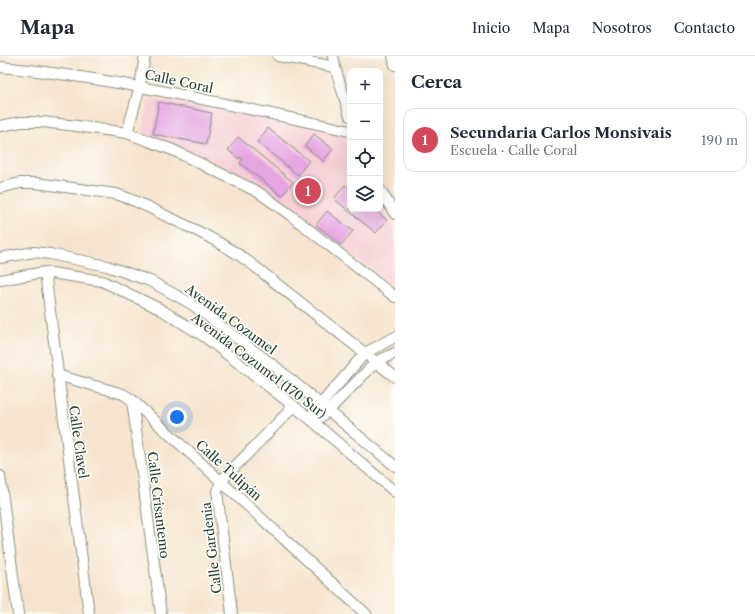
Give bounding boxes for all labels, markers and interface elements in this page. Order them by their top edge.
text: Mapa [20,16,75,39]
text: Inicio [472,19,510,37]
text: Mapa [532,19,570,37]
text: Nosotros [592,19,652,37]
text: Contacto [674,19,735,37]
street label: Calle Coral [143,66,215,96]
map controls [347,68,383,212]
button: + [347,68,383,104]
text: Cerca [411,72,462,92]
button: − [347,104,383,140]
text: Secundaria Carlos Monsivais [450,123,672,142]
text: 1 [422,132,428,148]
text: 190 m [701,132,738,148]
button: locate [347,140,383,176]
text: Escuela · Calle Coral [450,142,577,158]
pin: 1 [295,176,321,206]
button: layers [347,176,383,212]
street label: Avenida Cozumel [181,280,280,358]
street label: Avenida Cozumel (170 Sur) [188,308,330,421]
street label: Calle Clavel [66,404,92,480]
your location [167,407,187,427]
street label: Calle Tulipán [193,436,265,504]
street label: Calle Crisantemo [145,451,173,559]
street label: Calle Gardenia [197,501,225,595]

